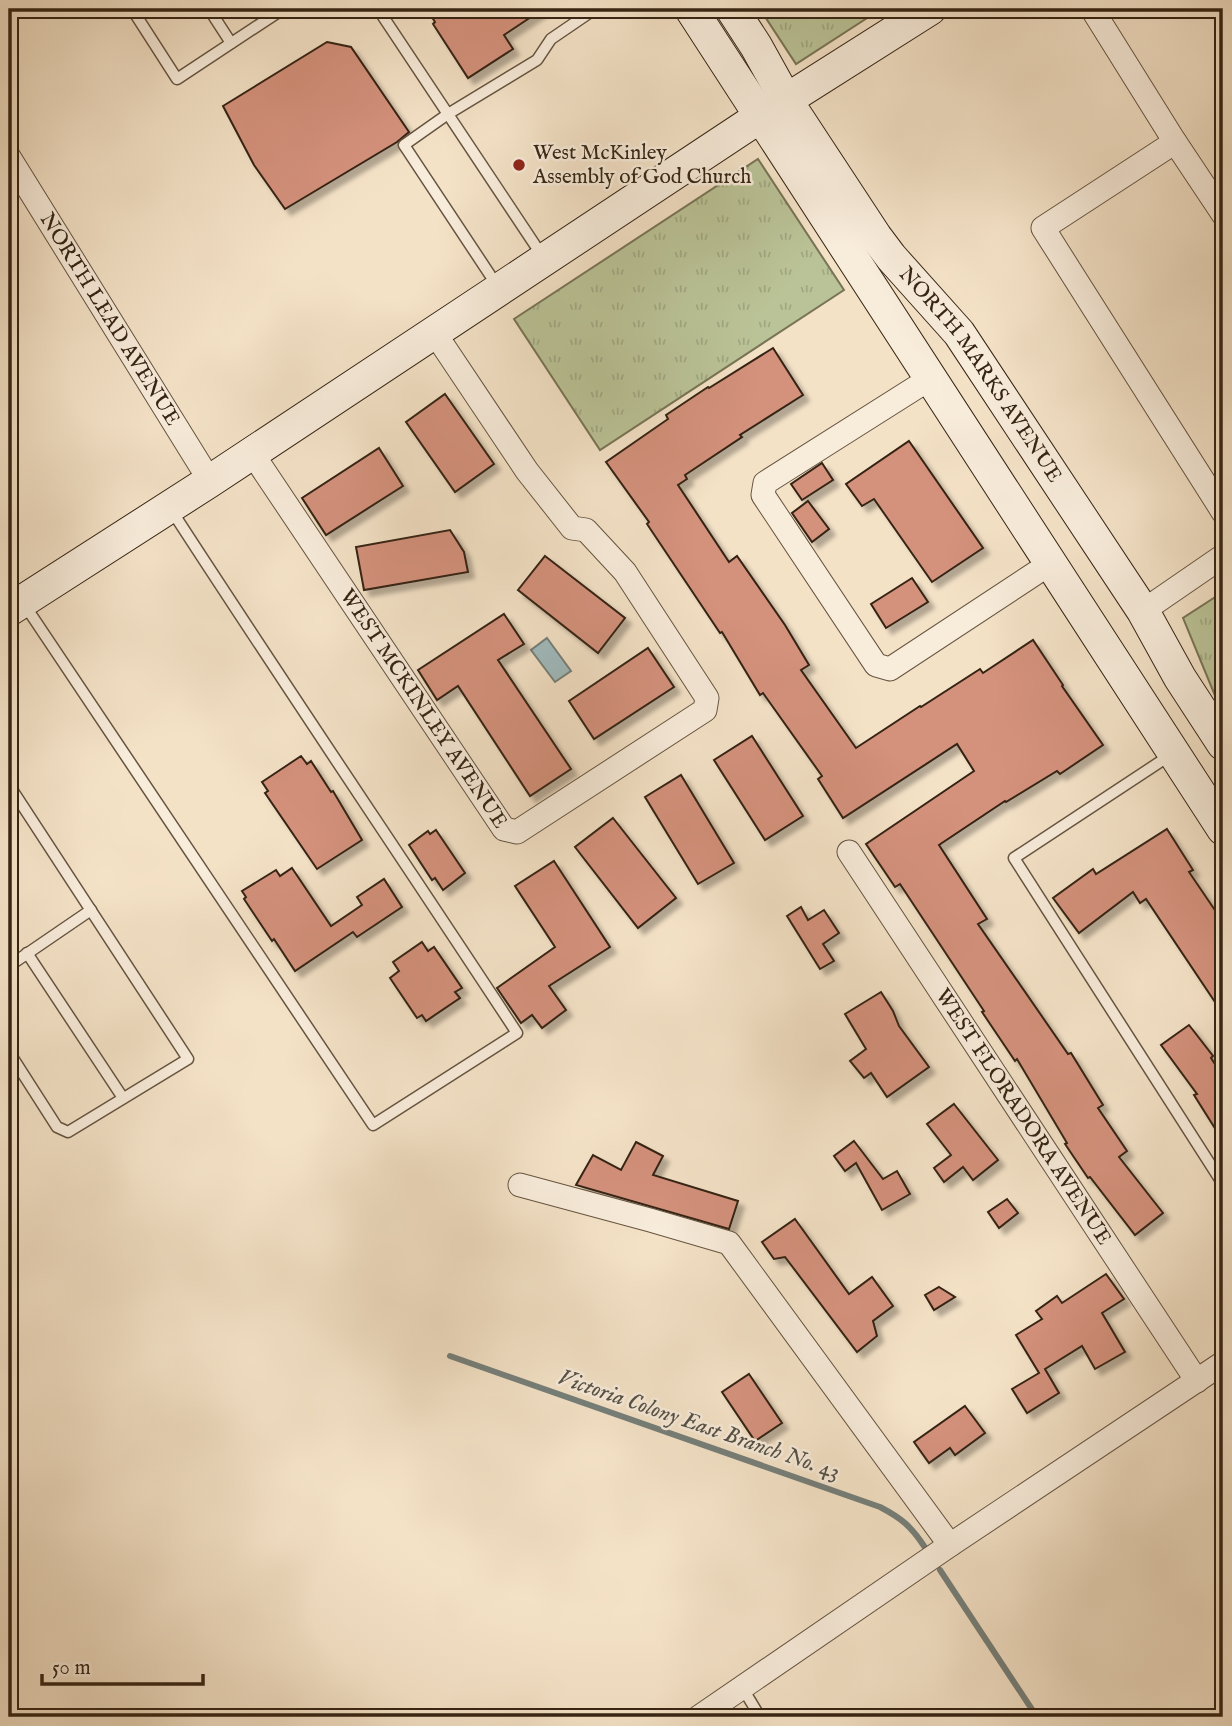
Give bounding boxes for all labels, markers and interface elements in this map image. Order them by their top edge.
place label: West McKinley Assembly of God Church [532,140,751,191]
marker: West McKinley Assembly of God Church [511,157,527,173]
street label: NORTH LEAD AVENUE [33,208,186,431]
street label: NORTH MARKS AVENUE [893,261,1068,488]
street label: WEST MCKINLEY AVENUE [334,584,513,834]
street label: WEST FLORADORA AVENUE [929,983,1117,1250]
water label: Victoria Colony East Branch No. 43 [554,1363,844,1487]
scale bar [42,1642,203,1686]
text: 50 m [52,1655,91,1682]

